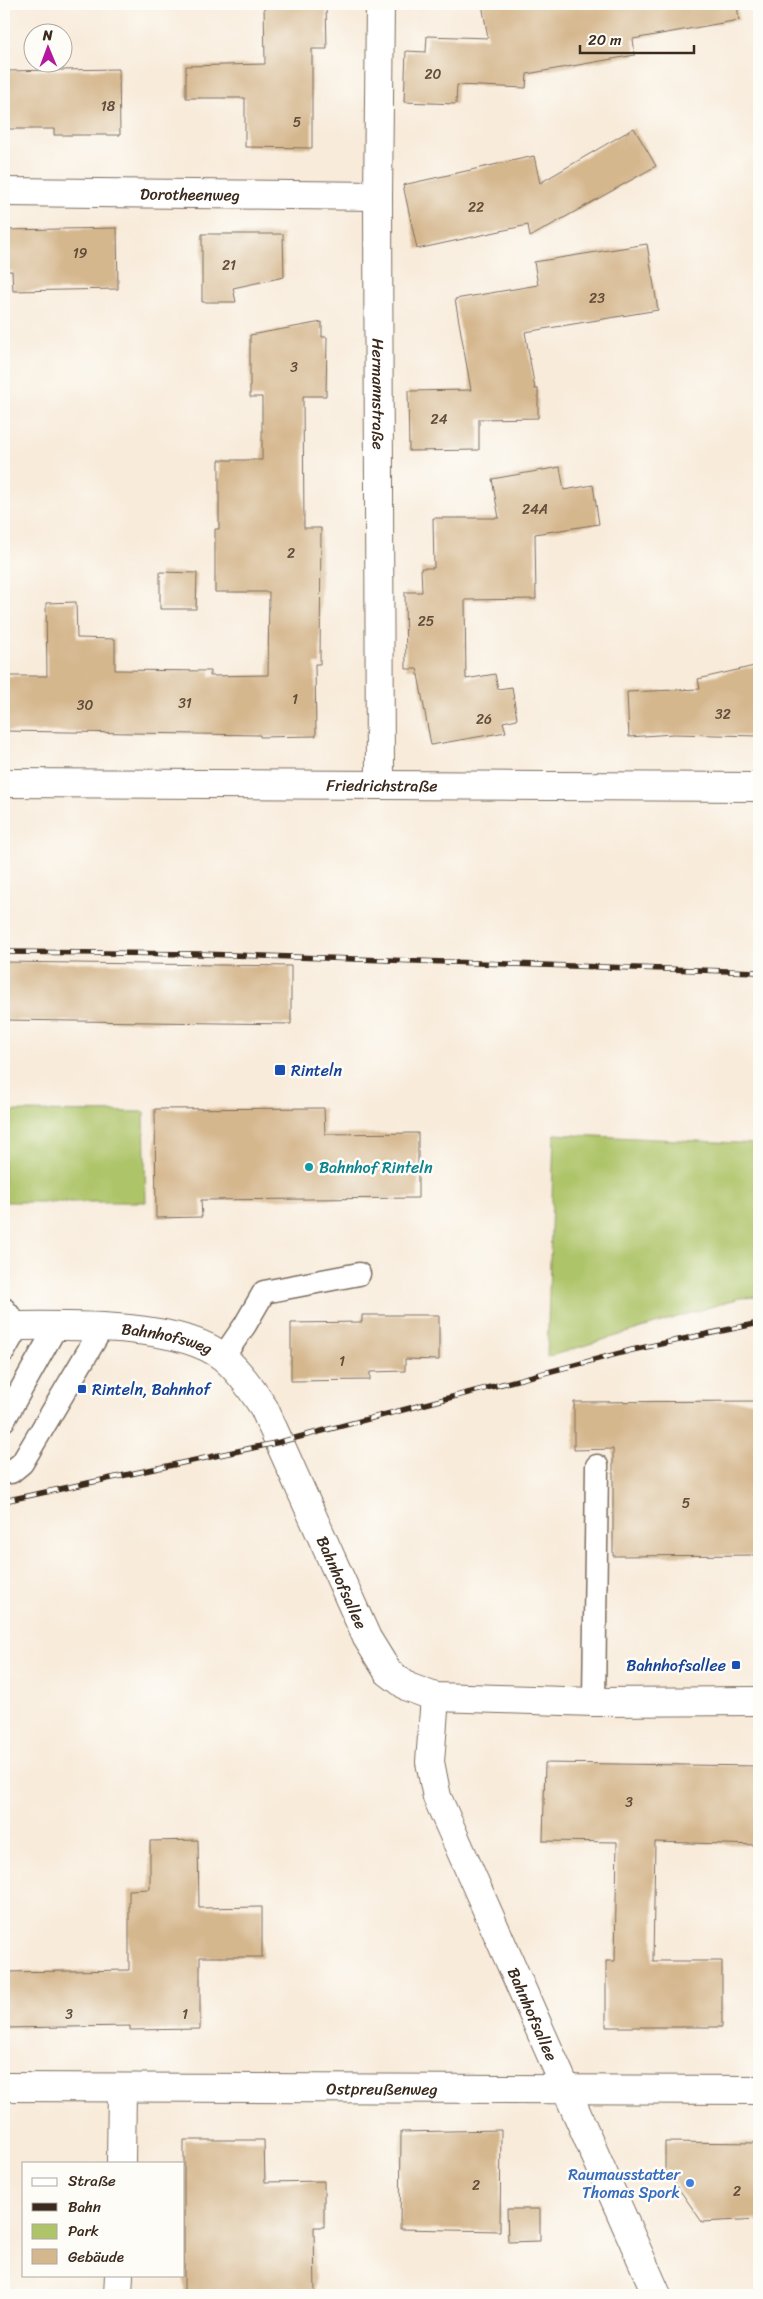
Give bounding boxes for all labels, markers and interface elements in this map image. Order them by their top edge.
north arrow [22,22,72,72]
scale bar [580,22,694,54]
text: N [42,23,53,48]
text: 20 m [588,27,622,53]
house number: 20 [425,62,442,87]
house number: 18 [101,94,116,119]
house number: 5 [293,110,302,135]
street label: Dorotheenweg [140,179,240,209]
house number: 22 [468,195,484,220]
house number: 19 [73,241,88,266]
house number: 21 [222,253,236,278]
house number: 23 [589,286,605,311]
street label: Hermannstraße [364,338,393,450]
house number: 3 [290,355,298,380]
house number: 24 [431,407,448,432]
house number: 24A [522,497,548,522]
house number: 2 [287,541,295,566]
house number: 25 [418,609,435,634]
house number: 1 [292,687,298,712]
house number: 31 [178,691,192,716]
house number: 30 [77,693,93,718]
house number: 32 [715,702,731,727]
house number: 26 [476,707,492,732]
street label: Friedrichstraße [326,770,438,800]
place label: Rinteln [291,1056,343,1085]
marker: Rinteln [273,1063,287,1077]
place label: Bahnhof Rinteln [319,1153,433,1182]
marker: Bahnhof Rinteln [303,1161,315,1173]
street label: Bahnhofsweg [120,1314,218,1362]
house number: 1 [339,1349,345,1374]
place label: Rinteln, Bahnhof [92,1375,212,1404]
marker: Rinteln, Bahnhof [76,1383,88,1395]
house number: 5 [682,1491,691,1516]
street label: Bahnhofsallee [308,1531,376,1634]
place label: Bahnhofsallee [626,1651,726,1680]
marker: Bahnhofsallee [730,1659,742,1671]
house number: 3 [625,1790,633,1815]
street label: Bahnhofsallee [499,1962,566,2065]
house number: 3 [65,2002,73,2027]
house number: 1 [182,2002,188,2027]
street label: Ostpreußenweg [326,2074,438,2103]
place label: Raumausstatter Thomas Spork [568,2160,681,2207]
legend [22,2162,185,2276]
text: Straße [68,2168,116,2194]
house number: 2 [472,2173,480,2198]
marker: Raumausstatter Thomas Spork [684,2177,696,2189]
house number: 2 [733,2179,741,2204]
text: Bahn [68,2194,101,2220]
text: Park [68,2218,99,2244]
text: Gebäude [68,2244,124,2270]

